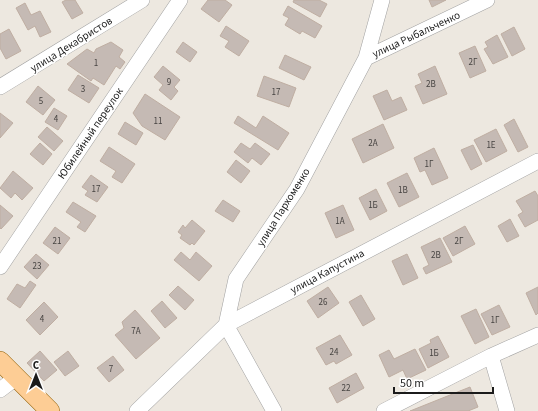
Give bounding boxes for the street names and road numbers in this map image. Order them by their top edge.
street label: улица Рыбальченко [370,7,463,61]
street label: улица Декабристов [27,13,116,76]
street label: Юбилейный переулок [54,84,127,182]
street label: улица Пархоменко [253,165,314,249]
street label: улица Капустина [287,246,367,297]

